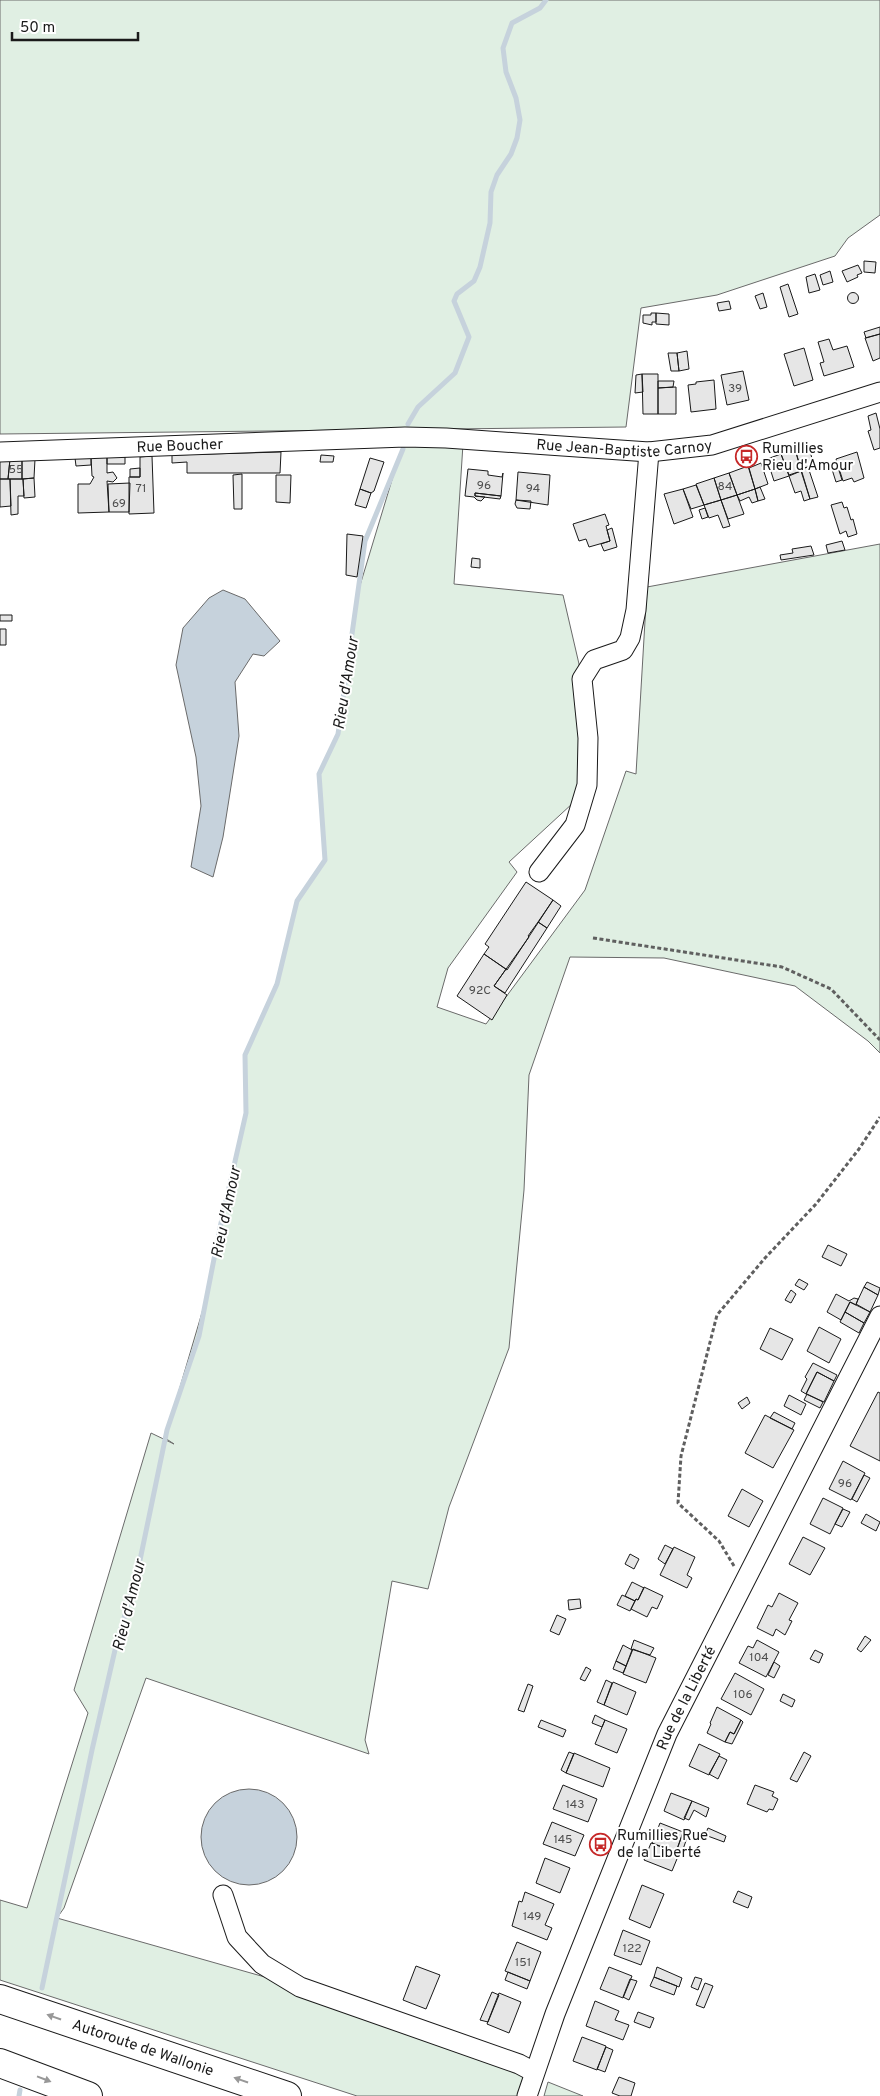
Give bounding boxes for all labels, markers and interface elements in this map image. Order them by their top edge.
scale bar [12,10,139,42]
text: 50 m [20,19,55,38]
house number: 39 [728,381,742,397]
street label: Rue Boucher [136,436,224,458]
street label: Rue Jean-Baptiste Carnoy [536,436,713,463]
place label: Rumillies Rieu d'Amour [762,440,853,476]
bus stop icon: Rumillies Rieu d'Amour [734,445,758,469]
house number: 55 [9,462,23,478]
house number: 96 [477,478,491,494]
house number: 84 [718,479,732,495]
house number: 71 [136,481,146,497]
house number: 94 [526,481,540,497]
house number: 69 [112,496,126,512]
water label: Rieu d'Amour [330,634,364,731]
house number: 92C [469,983,491,999]
water label: Rieu d'Amour [207,1163,247,1260]
house number: 96 [838,1476,852,1492]
water label: Rieu d'Amour [109,1556,151,1653]
street label: Rue de la Liberté [654,1643,721,1753]
house number: 104 [749,1650,769,1666]
house number: 106 [733,1687,753,1703]
house number: 143 [566,1797,584,1813]
place label: Rumillies Rue de la Liberté [617,1827,708,1863]
house number: 145 [553,1832,573,1848]
bus stop icon: Rumillies Rue de la Liberté [589,1832,613,1856]
house number: 149 [523,1909,541,1925]
house number: 122 [622,1941,642,1957]
house number: 151 [515,1955,531,1971]
one-way arrow [46,2013,61,2021]
street label: Autoroute de Wallonie [69,2016,216,2082]
one-way arrow [37,2076,51,2084]
one-way arrow [234,2076,249,2084]

